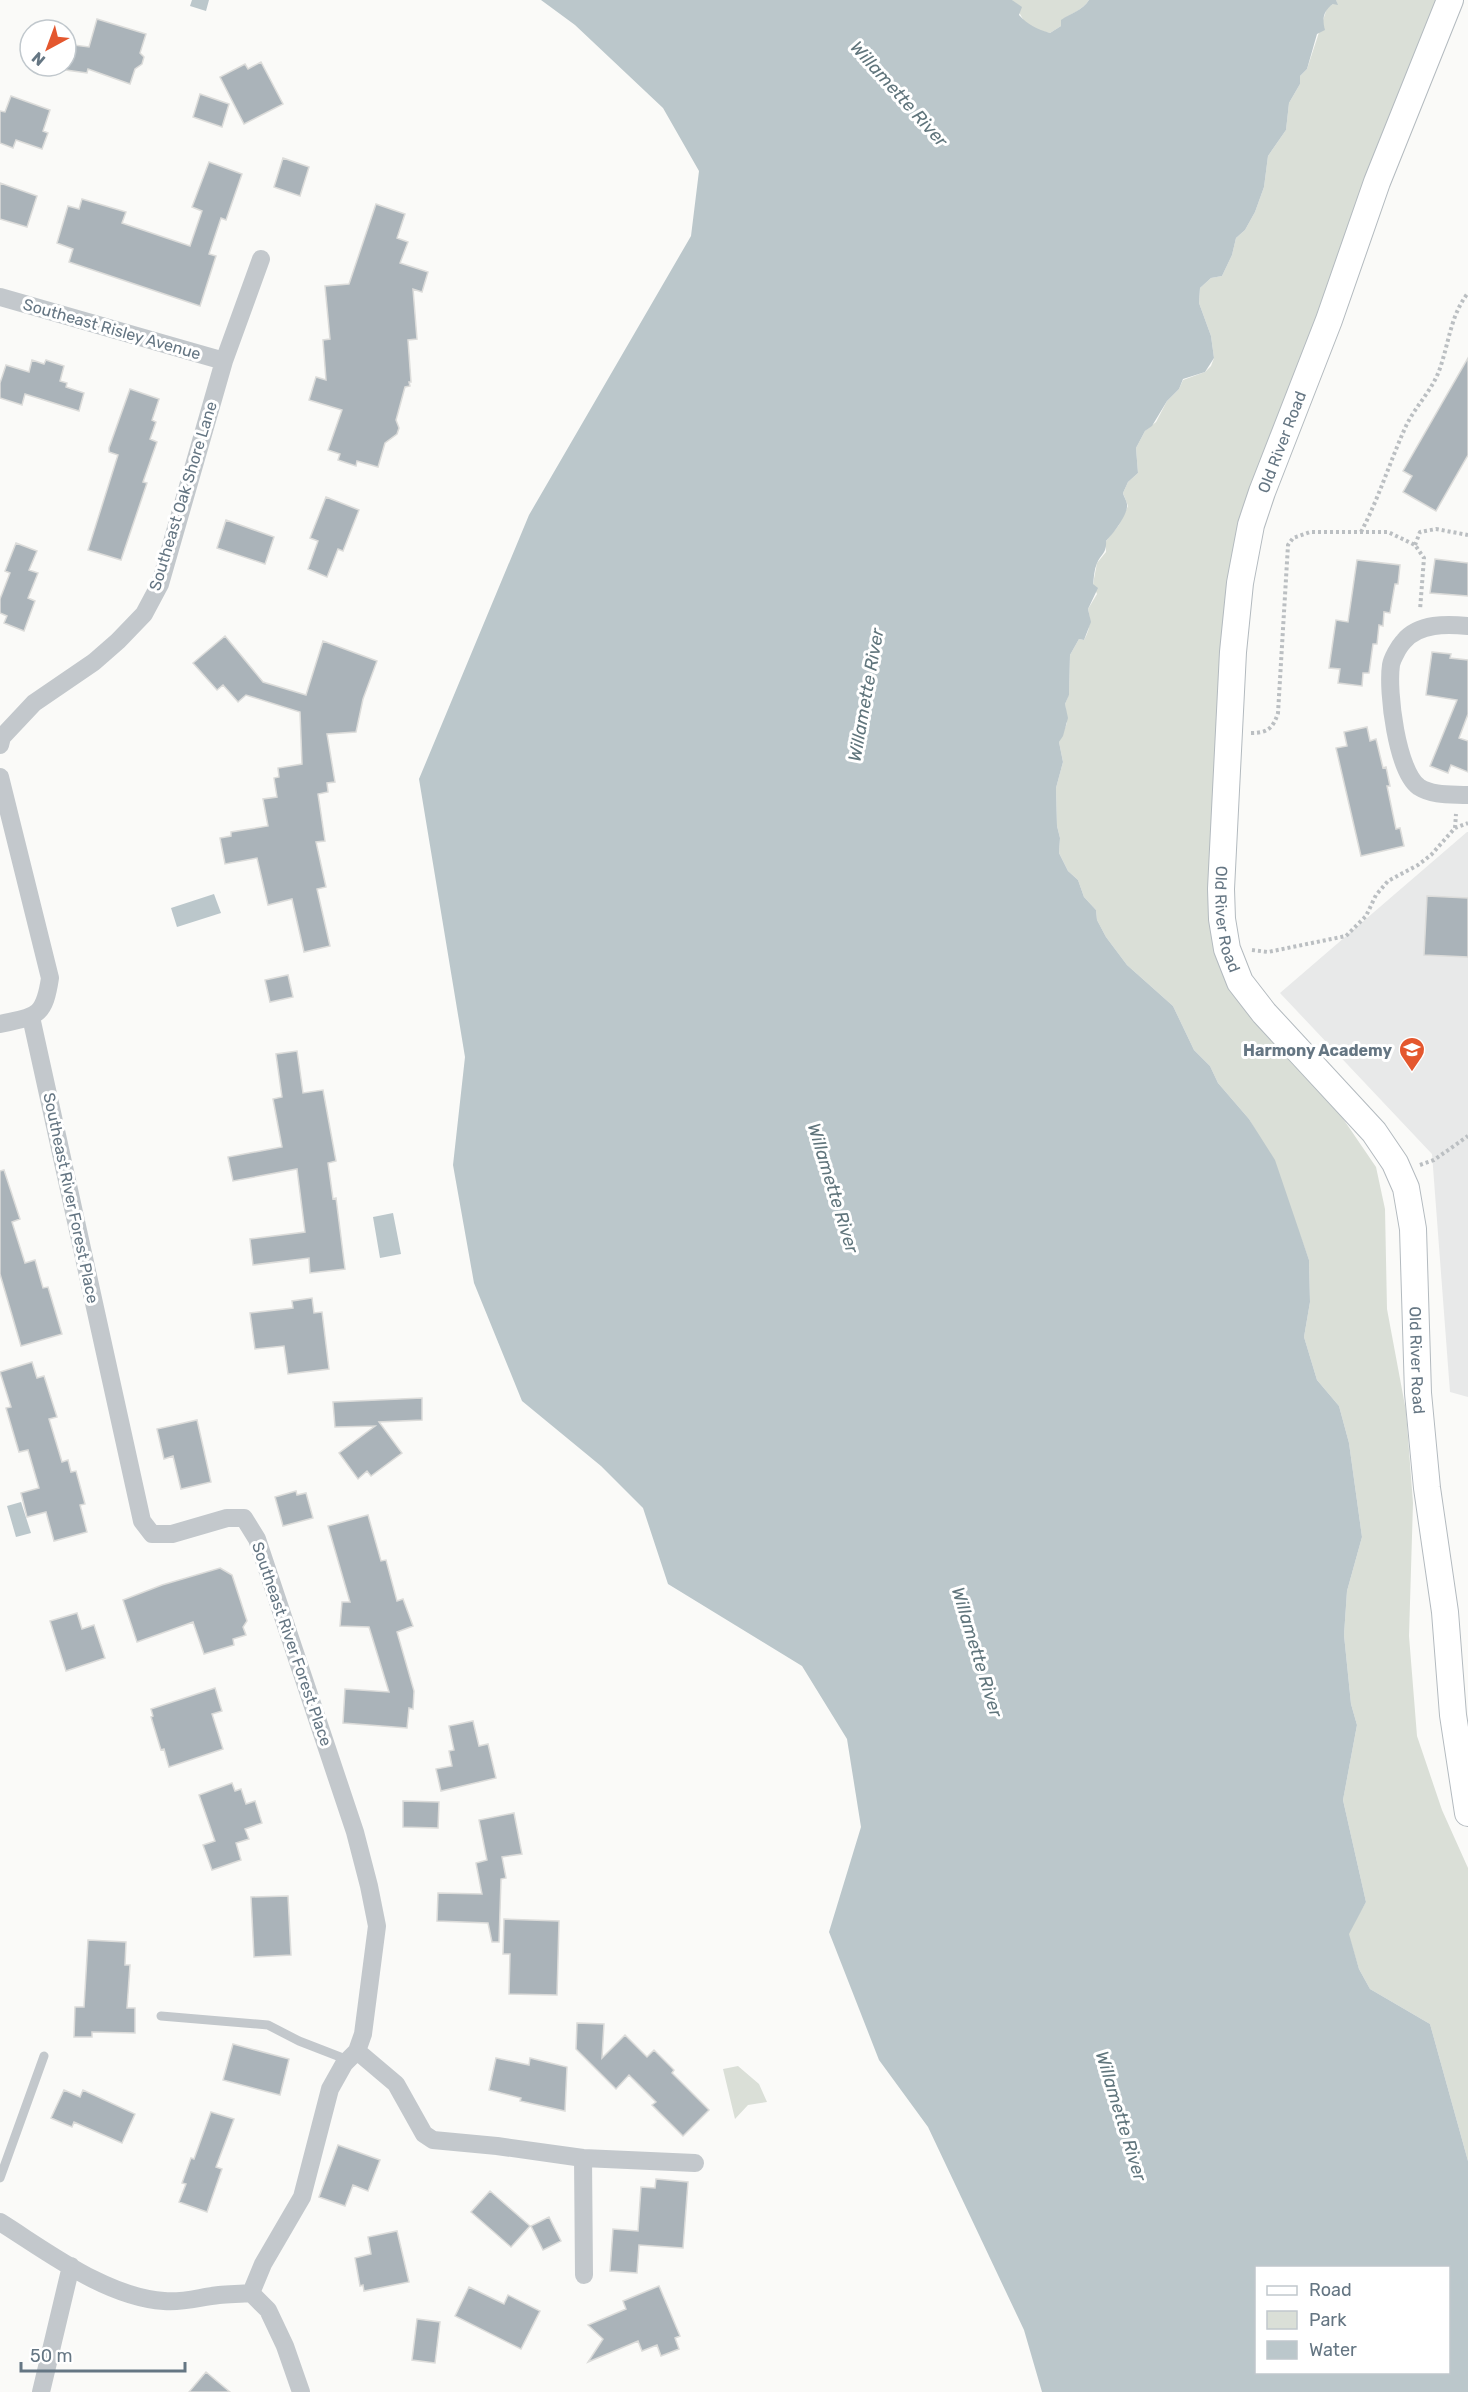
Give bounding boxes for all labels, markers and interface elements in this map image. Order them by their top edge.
north arrow [18,18,78,78]
water label: Willamette River [846,36,953,152]
text: N [28,48,49,70]
street label: Southeast Risley Avenue [21,295,203,363]
street label: Old River Road [1254,388,1310,496]
street label: Southeast Oak Shore Lane [145,399,221,593]
water label: Willamette River [843,626,889,763]
street label: Old River Road [1211,865,1245,975]
school or university icon: Harmony Academy [1397,1035,1427,1073]
place label: Harmony Academy [1243,1041,1392,1060]
street label: Southeast River Forest Place [39,1091,103,1305]
water label: Willamette River [803,1120,864,1257]
street label: Old River Road [1406,1306,1429,1415]
street label: Southeast River Forest Place [248,1539,336,1749]
water label: Willamette River [947,1584,1008,1721]
water label: Willamette River [1091,2048,1152,2185]
legend [1255,2266,1450,2374]
text: Road [1309,2279,1352,2301]
text: Park [1309,2309,1347,2331]
scale bar [21,2335,184,2373]
text: Water [1309,2339,1357,2361]
text: 50 m [30,2345,73,2367]

